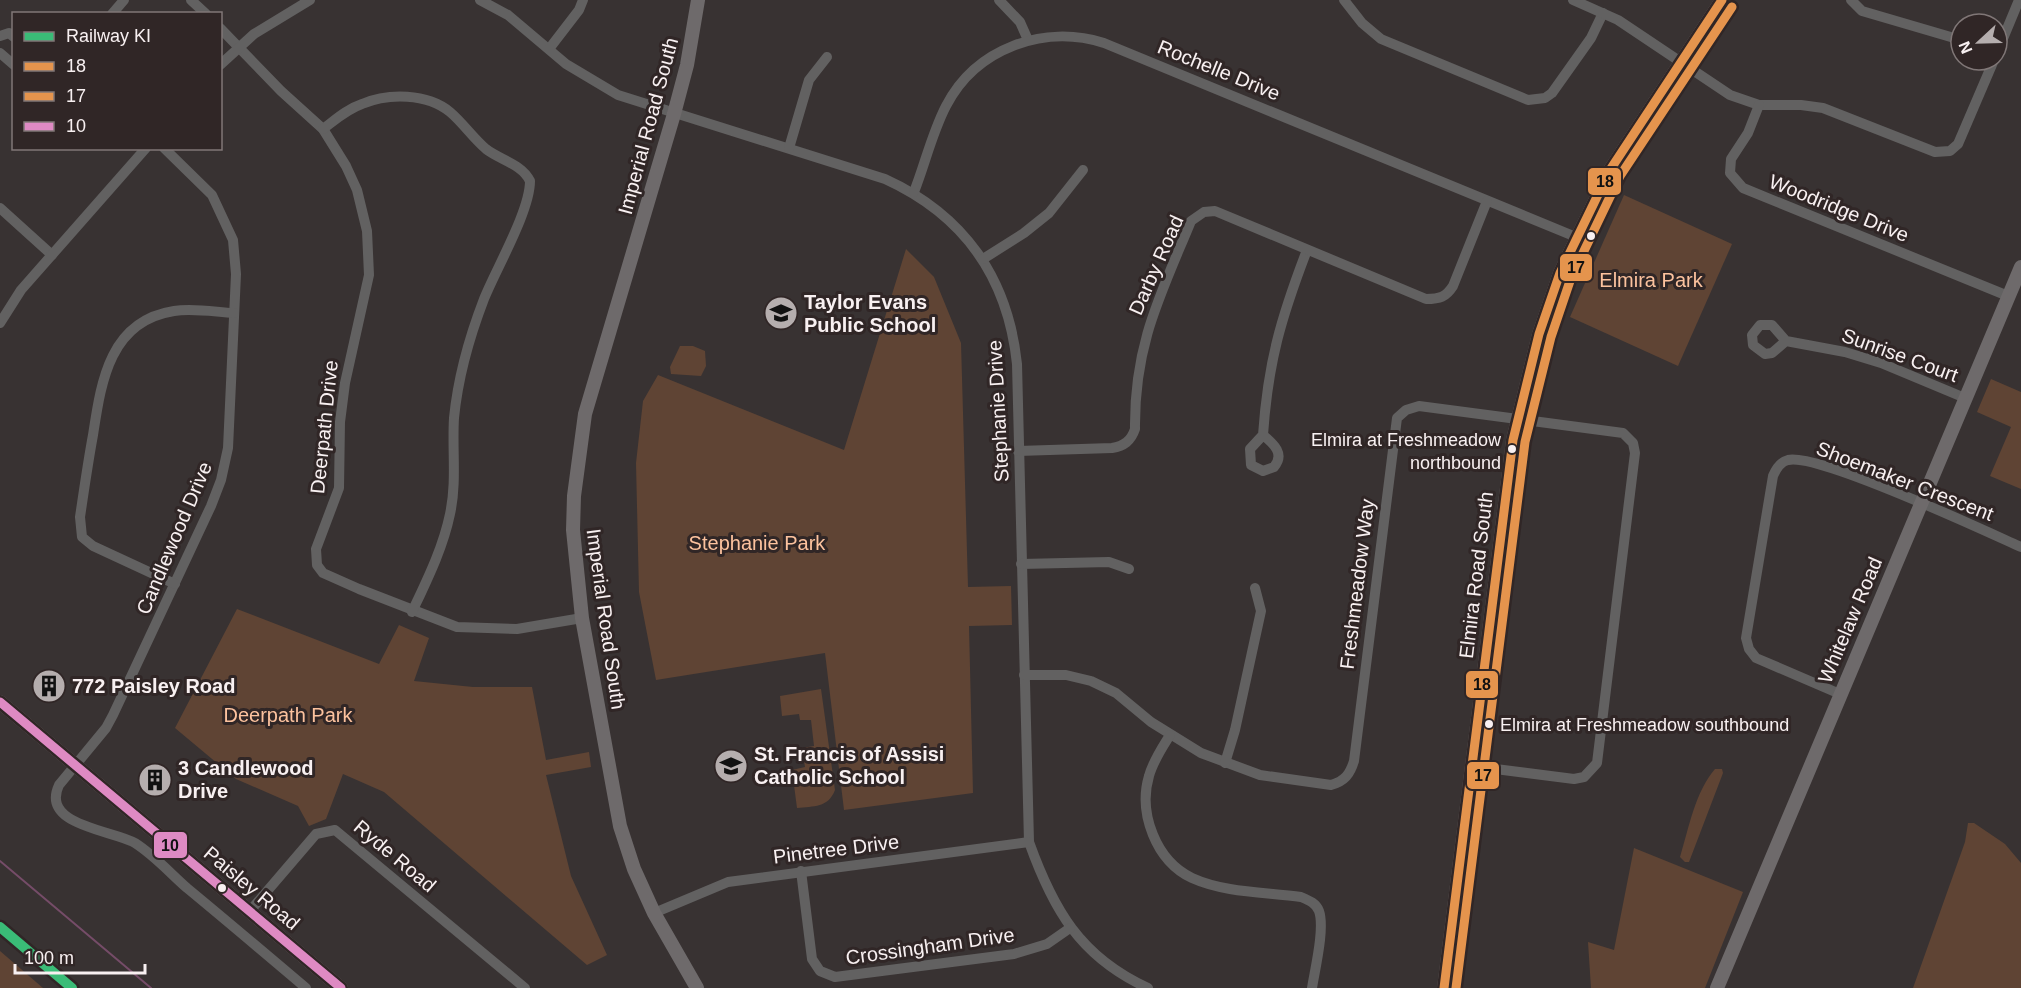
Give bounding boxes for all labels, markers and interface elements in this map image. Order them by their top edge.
legend [12,12,222,150]
north arrow [1949,12,2009,72]
text: Railway KI [66,26,151,46]
street label: Imperial Road South [614,35,682,217]
street label: Rochelle Drive [1155,35,1283,105]
text: N [1956,39,1976,56]
text: 18 [66,56,86,76]
text: 17 [66,86,86,106]
text: 10 [66,116,86,136]
line badge: 18 [1587,167,1622,196]
street label: Woodridge Drive [1766,170,1912,246]
text: 18 [1596,173,1614,190]
street label: Darby Road [1124,212,1188,318]
unlabelled marker [1585,230,1597,242]
line badge: 17 [1559,253,1593,282]
text: 17 [1567,259,1585,276]
park label: Elmira Park [1599,269,1704,291]
place label: Taylor Evans Public School [804,291,936,336]
school or university icon: Taylor Evans Public School [763,295,799,331]
street label: Sunrise Court [1839,324,1962,386]
street label: Stephanie Drive [983,339,1013,483]
street label: Deerpath Drive [306,359,342,495]
place label: Elmira at Freshmeadow northbound [1311,430,1502,473]
street label: Shoemaker Crescent [1813,437,1997,525]
marker: Elmira at Freshmeadow northbound [1506,443,1518,455]
street label: Candlewood Drive [132,458,216,618]
street label: Elmira Road South [1455,490,1497,660]
street label: Freshmeadow Way [1336,498,1378,670]
street label: Imperial Road South [582,527,630,711]
park label: Stephanie Park [689,532,826,554]
street label: Whitelaw Road [1814,554,1886,686]
building icon: 772 Paisley Road [31,668,67,704]
line badge: 18 [1465,670,1499,699]
place label: 772 Paisley Road [72,675,235,697]
text: 18 [1473,676,1491,693]
park label: Deerpath Park [224,704,353,726]
place label: Elmira at Freshmeadow southbound [1500,715,1789,735]
marker: Elmira at Freshmeadow southbound [1483,718,1495,730]
place label: St. Francis of Assisi Catholic School [754,743,944,788]
school or university icon: St. Francis of Assisi Catholic School [713,748,749,784]
place label: 3 Candlewood Drive [178,757,314,802]
line badge: 17 [1466,761,1500,790]
building icon: 3 Candlewood Drive [137,762,173,798]
text: 17 [1474,767,1492,784]
street label: Ryde Road [350,815,440,897]
street label: Pinetree Drive [772,830,900,868]
line badge: 10 [153,831,188,859]
text: 10 [161,837,179,854]
street label: Paisley Road [200,842,304,934]
unlabelled marker [216,882,228,894]
street label: Crossingham Drive [844,923,1016,969]
scale bar [15,937,146,975]
text: 100 m [24,948,74,968]

